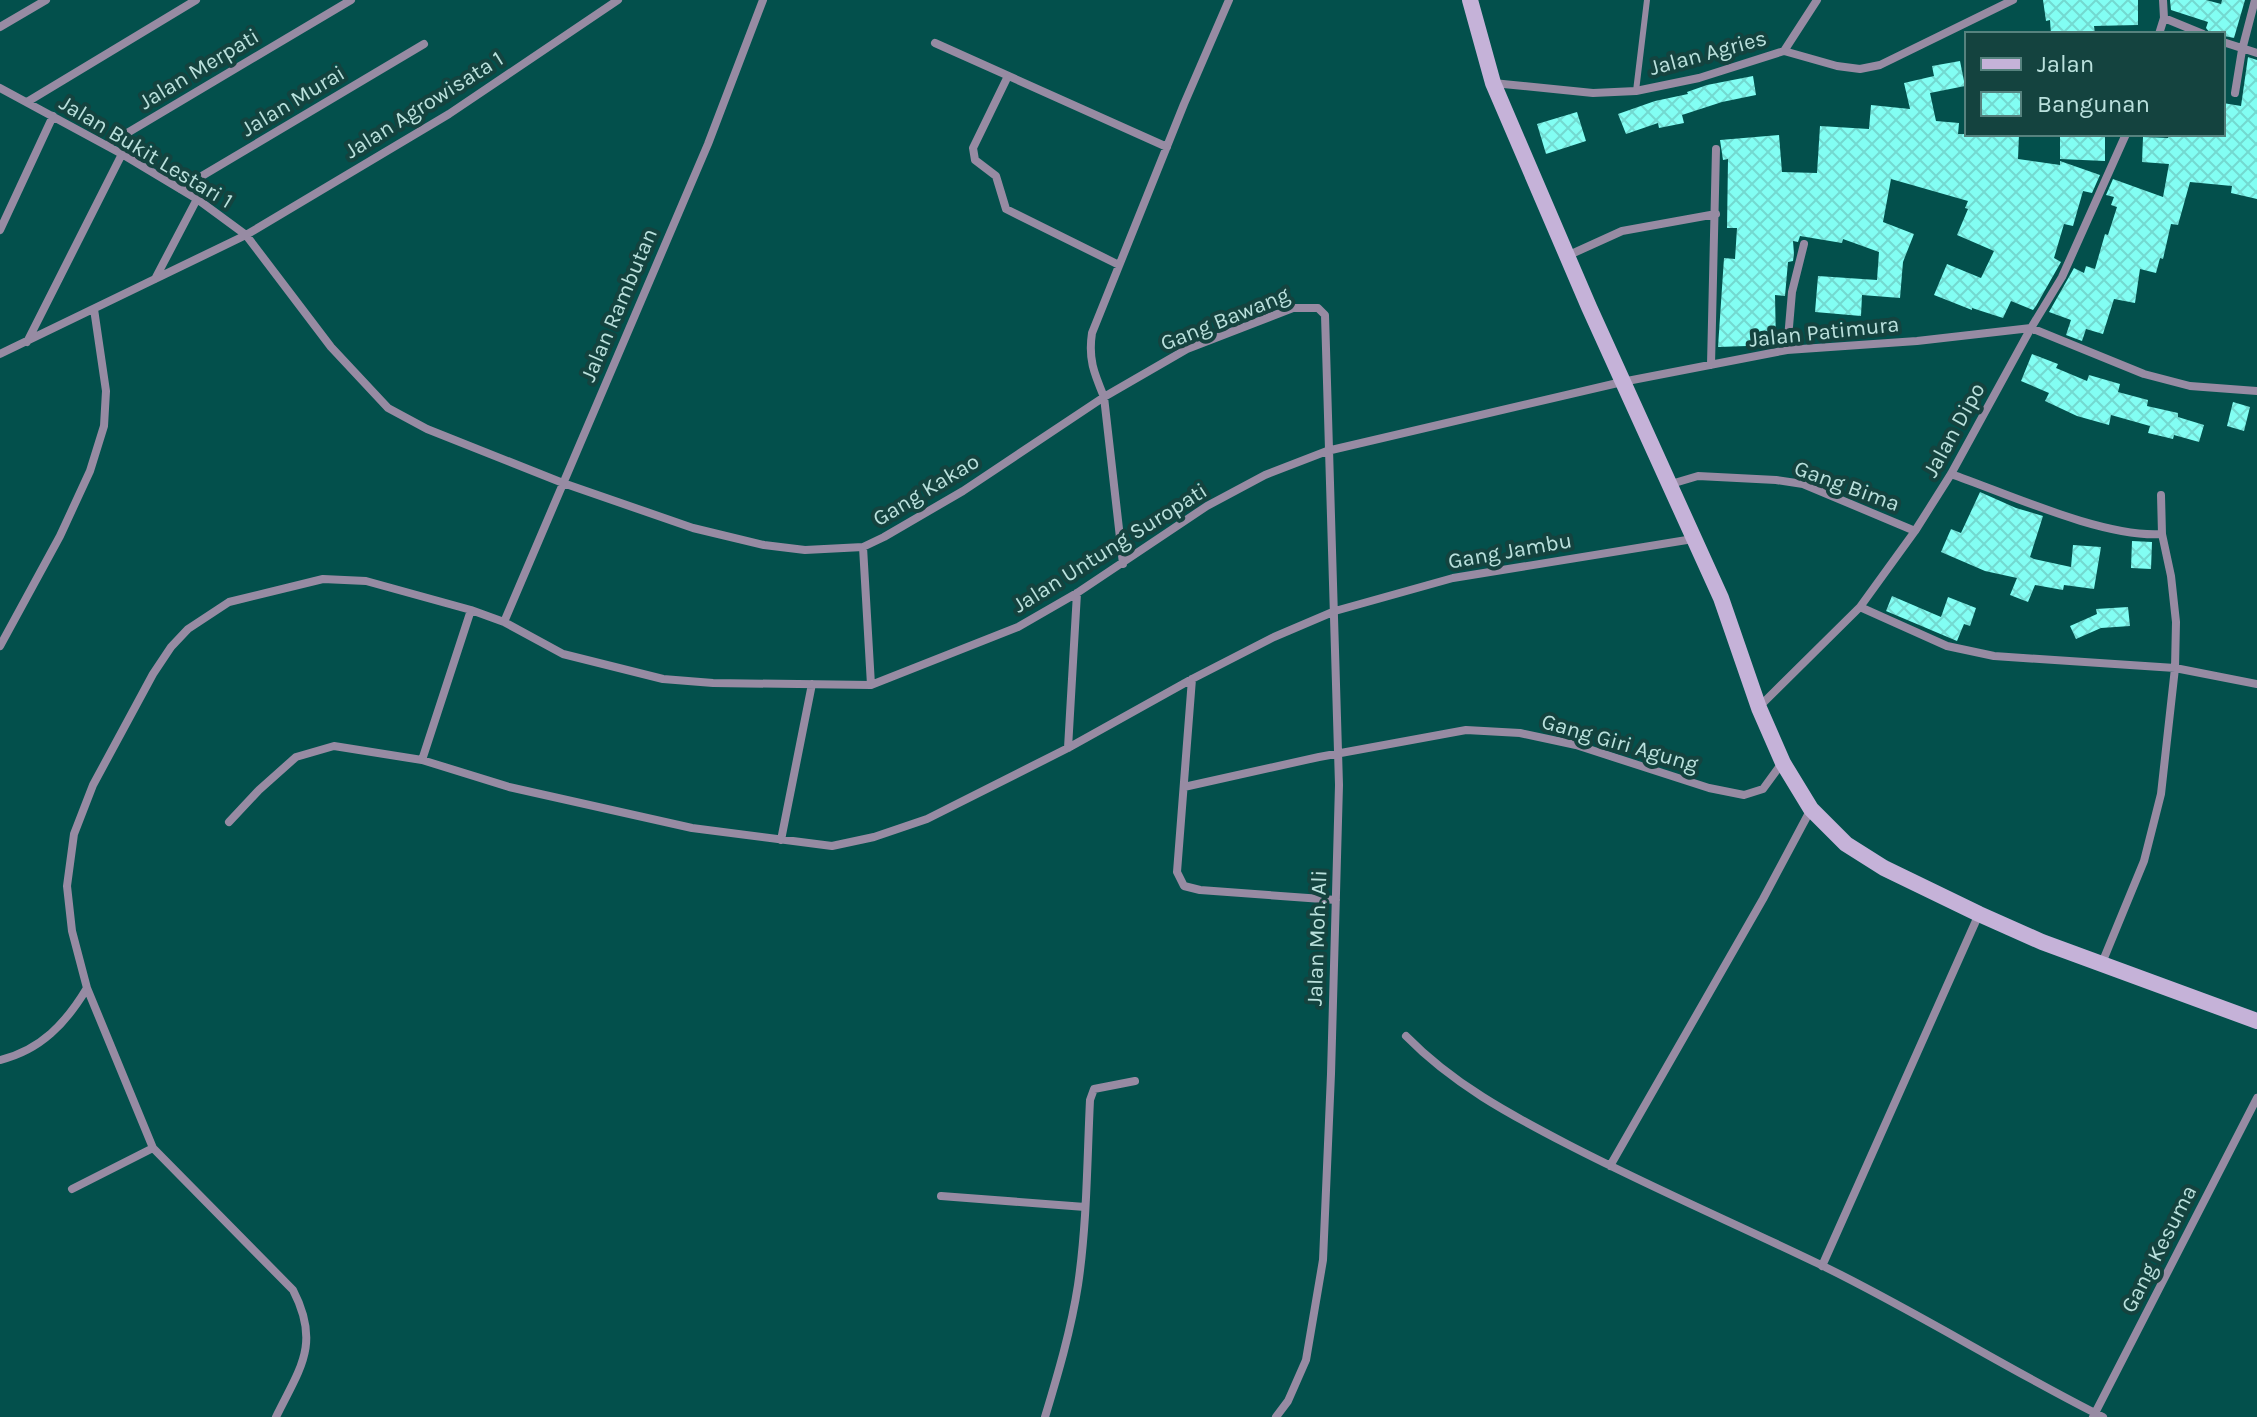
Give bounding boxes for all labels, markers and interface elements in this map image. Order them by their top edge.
street label: Jalan Merpati [134,23,264,115]
street label: Jalan Agries [1647,25,1769,81]
legend [1965,32,2225,136]
street label: Jalan Agrowisata 1 [340,46,508,164]
text: Jalan [2037,50,2094,78]
street label: Jalan Murai [236,60,350,142]
street label: Jalan Bukit Lestari 1 [55,90,237,214]
text: Bangunan [2037,90,2150,118]
street label: Jalan Rambutan [575,224,663,386]
street label: Gang Bawang [1157,281,1294,357]
street label: Jalan Patimura [1748,311,1900,353]
street label: Jalan Dipo [1917,378,1991,482]
street label: Gang Kakao [868,448,984,532]
street label: Gang Bima [1791,455,1903,517]
street label: Jalan Untung Suropati [1008,478,1212,618]
street label: Gang Jambu [1446,527,1574,575]
street label: Gang Giri Agung [1539,708,1702,778]
street label: Jalan Moh. Ali [1302,869,1332,1007]
street label: Gang Kesuma [2116,1181,2202,1317]

